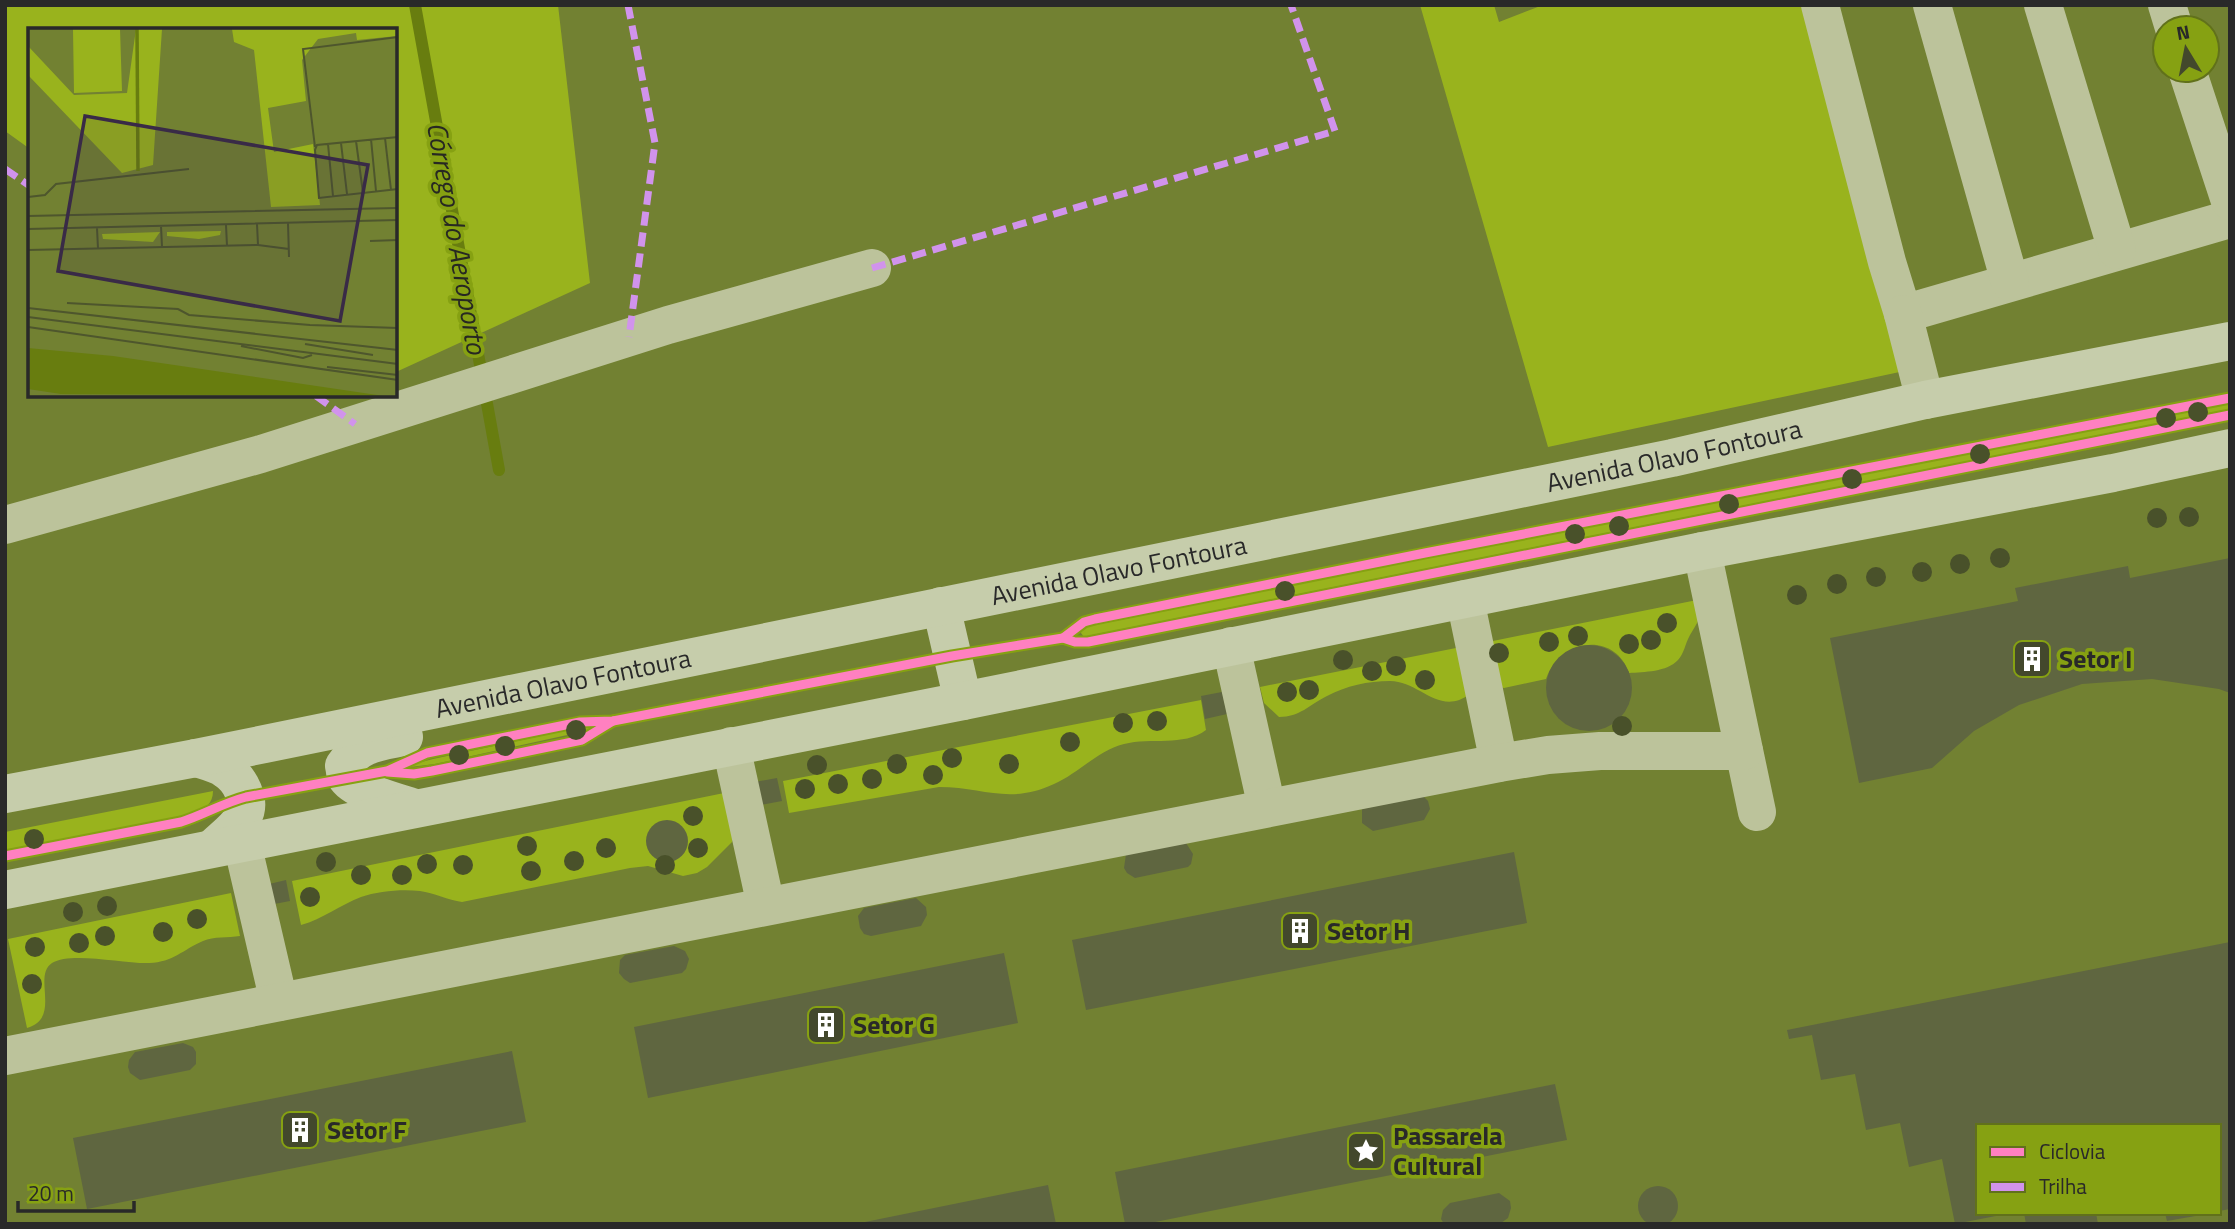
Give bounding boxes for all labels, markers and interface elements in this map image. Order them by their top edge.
north arrow [2151,14,2221,84]
text: N [2174,16,2192,47]
inset map [28,28,397,397]
water label: Córrego do Aeroporto [416,119,499,358]
street label: Avenida Olavo Fontoura [1543,409,1805,502]
street label: Avenida Olavo Fontoura [987,525,1250,615]
street label: Avenida Olavo Fontoura [432,638,694,728]
building icon: Setor I [2011,638,2053,680]
place label: Setor I [2059,639,2133,678]
building icon: Setor H [1279,910,1321,952]
place label: Setor H [1327,911,1411,950]
building icon: Setor G [805,1004,847,1046]
place label: Setor G [853,1005,935,1044]
building icon: Setor F [279,1109,321,1151]
place label: Setor F [327,1110,407,1149]
place label: Passarela Cultural [1393,1116,1503,1185]
legend [1976,1124,2221,1215]
place icon: Passarela Cultural [1345,1130,1387,1172]
text: Ciclovia [2039,1135,2106,1167]
scale bar [18,1170,133,1214]
text: Trilha [2039,1170,2087,1202]
text: 20 m [28,1177,74,1209]

